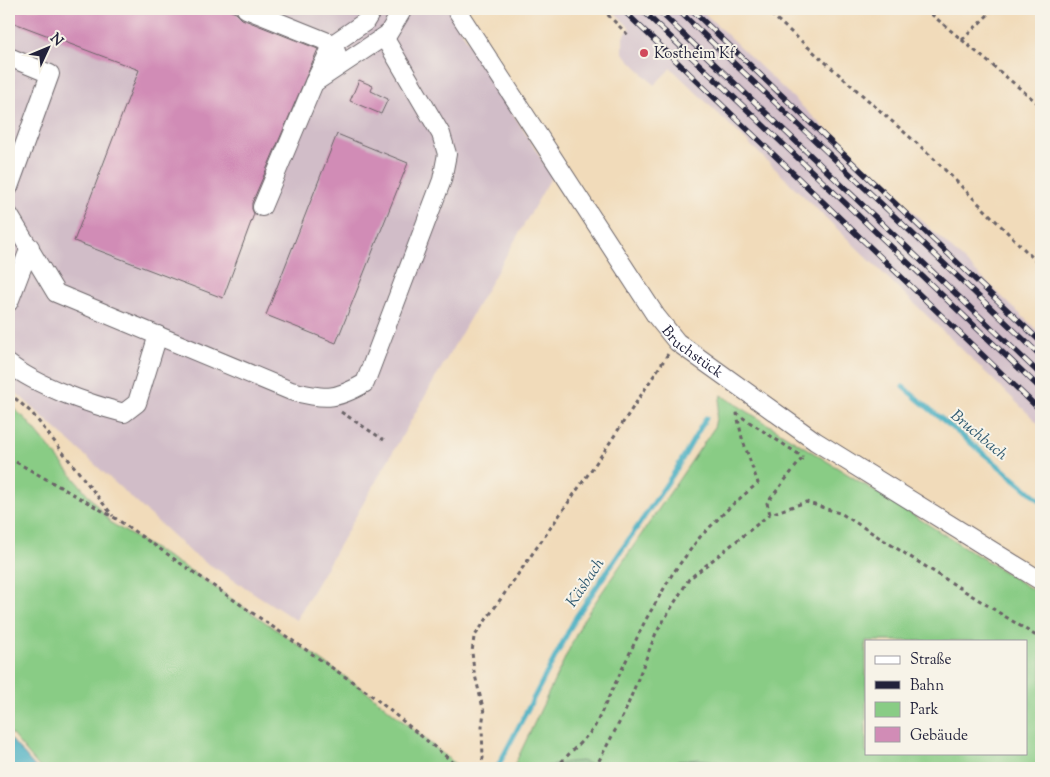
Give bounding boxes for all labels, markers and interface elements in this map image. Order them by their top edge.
north arrow [22,22,72,72]
text: N [45,29,67,51]
place label: Kostheim Kf [654,44,736,65]
marker: Kostheim Kf [638,47,650,59]
street label: Bruchstück [656,322,727,384]
water label: Bruchbach [945,405,1012,467]
water label: Käsbach [561,554,611,613]
legend [865,640,1028,754]
text: Straße [910,650,952,671]
text: Bahn [910,676,944,697]
text: Park [910,700,939,721]
text: Gebäude [910,726,968,747]

